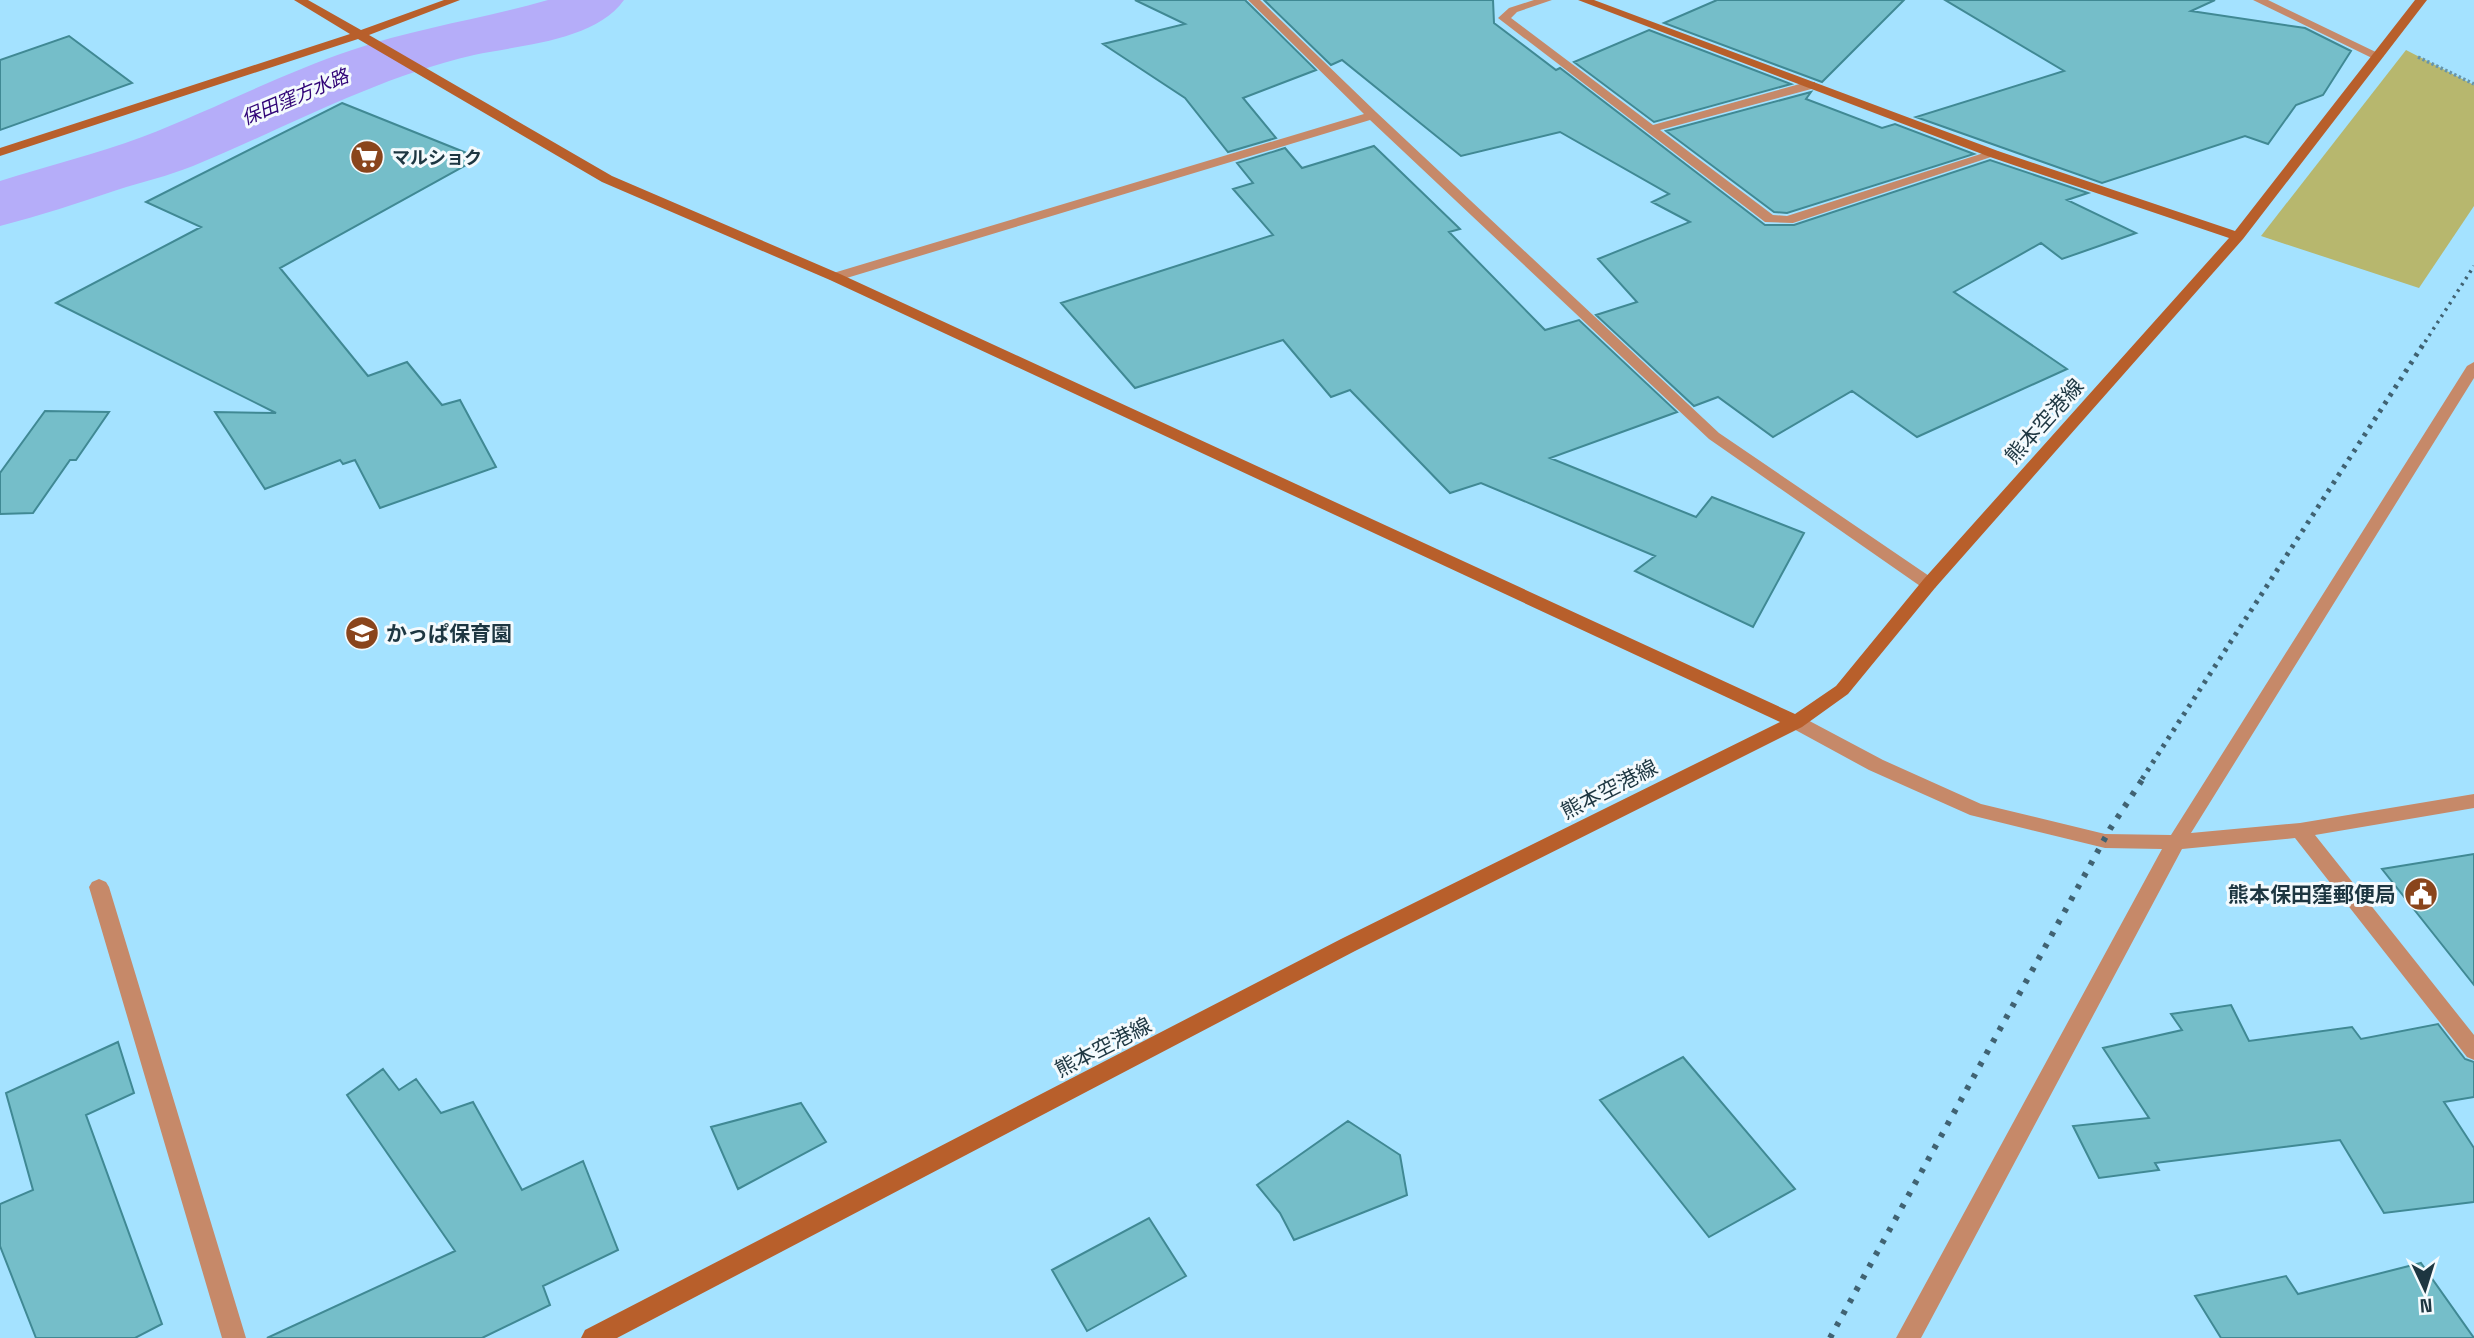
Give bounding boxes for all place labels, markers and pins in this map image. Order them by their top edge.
supermarket icon: マルショク [348,138,386,176]
place label: マルショク [392,146,482,169]
school or university icon: かっぱ保育園 [343,614,381,652]
place label: かっぱ保育園 [386,620,512,647]
public building icon: 熊本保田窪郵便局 [2402,875,2440,913]
place label: 熊本保田窪郵便局 [2228,881,2396,908]

